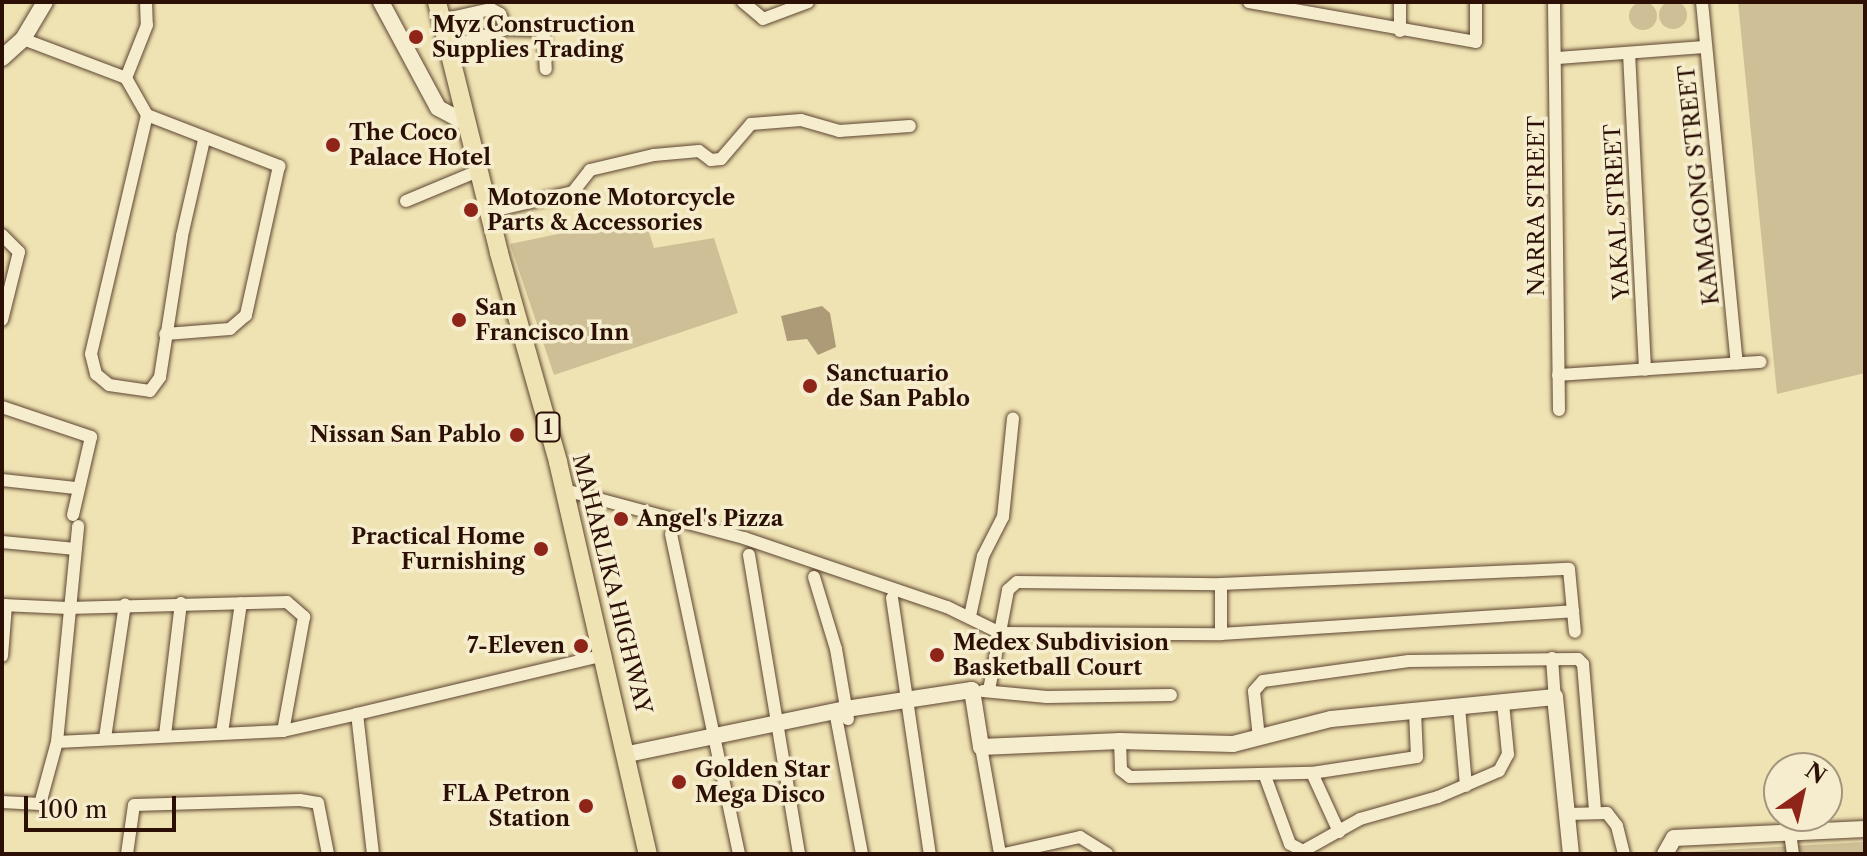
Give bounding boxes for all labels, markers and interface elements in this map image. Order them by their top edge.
place label: Myz Construction Supplies Trading [432,11,635,62]
marker: Myz Construction Supplies Trading [407,28,425,46]
street label: KAMAGONG STREET [1673,64,1725,306]
street label: NARRA STREET [1524,115,1550,297]
place label: The Coco Palace Hotel [349,119,491,170]
street label: YAKAL STREET [1599,123,1635,301]
marker: The Coco Palace Hotel [324,136,342,154]
place label: Motozone Motorcycle Parts & Accessories [487,184,735,236]
marker: Motozone Motorcycle Parts & Accessories [462,201,480,219]
place label: San Francisco Inn [475,294,629,346]
marker: San Francisco Inn [450,311,468,329]
place label: Sanctuario de San Pablo [826,360,970,412]
marker: Sanctuario de San Pablo [801,377,819,395]
road number: 1 [534,411,562,443]
place label: Nissan San Pablo [310,422,501,448]
marker: Nissan San Pablo [508,426,526,444]
street label: MAHARLIKA HIGHWAY [567,451,657,717]
place label: Angel's Pizza [637,506,783,532]
marker: Angel's Pizza [612,510,630,528]
place label: Practical Home Furnishing [351,523,525,574]
marker: Practical Home Furnishing [532,540,550,558]
place label: Medex Subdivision Basketball Court [953,629,1169,680]
place label: 7-Eleven [467,633,565,659]
marker: 7-Eleven [572,637,590,655]
marker: Medex Subdivision Basketball Court [928,646,946,664]
north arrow [1763,752,1843,832]
place label: Golden Star Mega Disco [695,756,830,808]
text: N [1800,757,1831,790]
marker: Golden Star Mega Disco [670,773,688,791]
scale bar [28,780,180,830]
place label: FLA Petron Station [441,780,570,832]
text: 100 m [38,795,107,824]
marker: FLA Petron Station [577,797,595,815]

